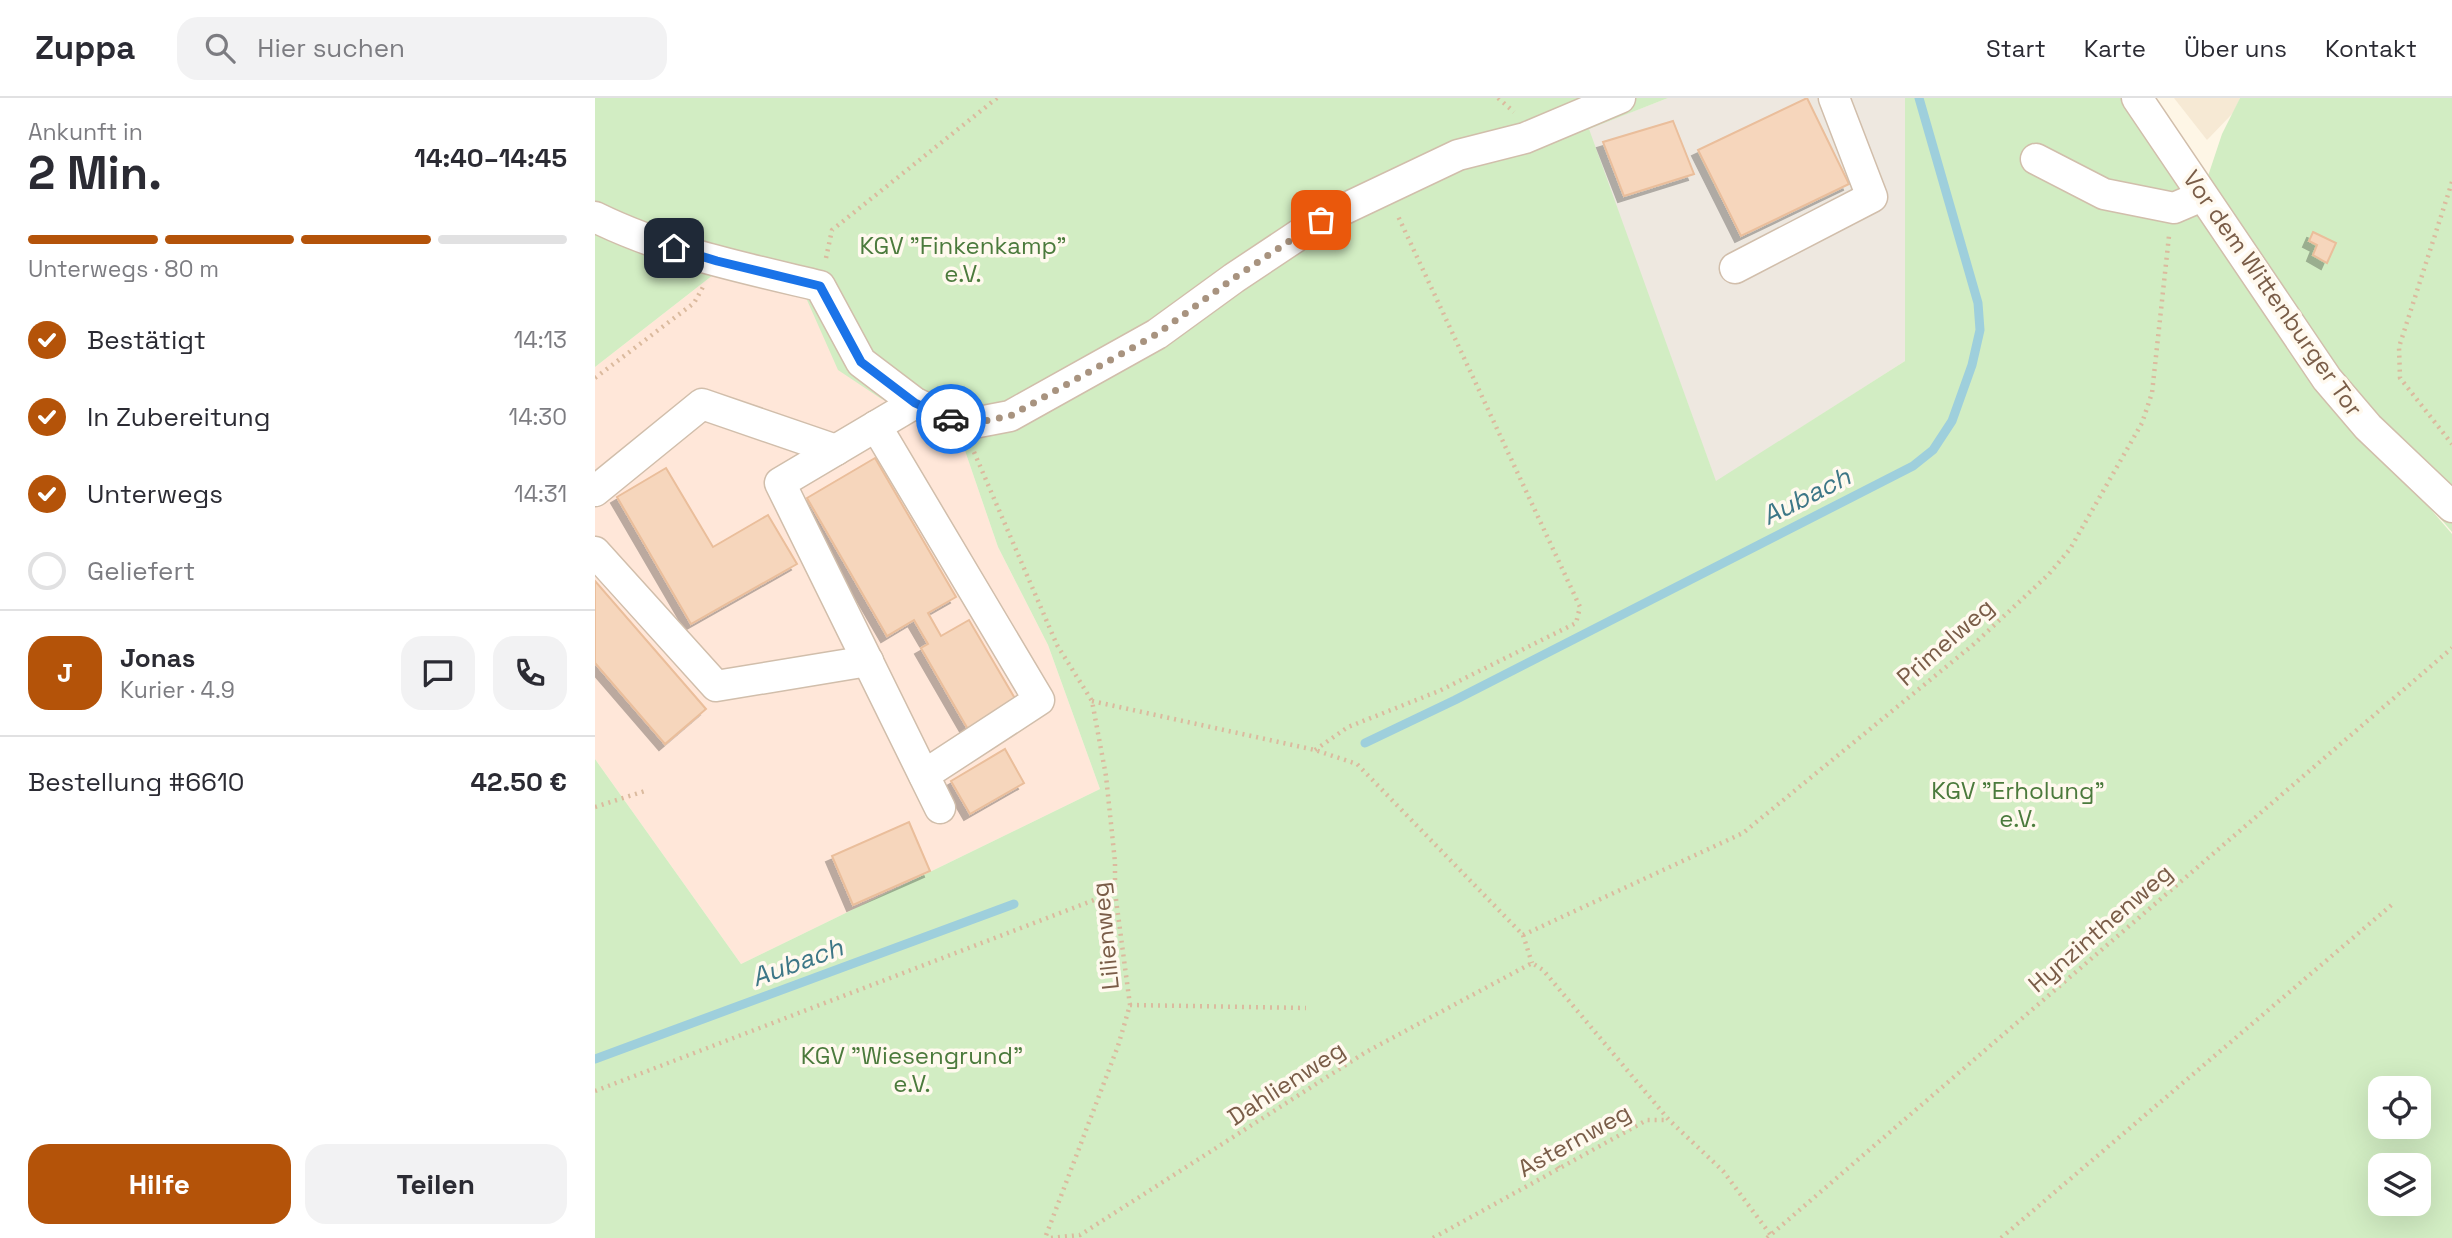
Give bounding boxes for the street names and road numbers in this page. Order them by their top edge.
street label: Vor dem Wittenburger Tor [2176,164,2370,422]
street label: Primelweg [1890,591,2000,693]
street label: Hynzinthenweg [2022,857,2178,999]
street label: Lilienweg [1084,881,1126,991]
street label: Dahlienweg [1222,1034,1350,1132]
street label: Asternweg [1512,1096,1636,1184]

